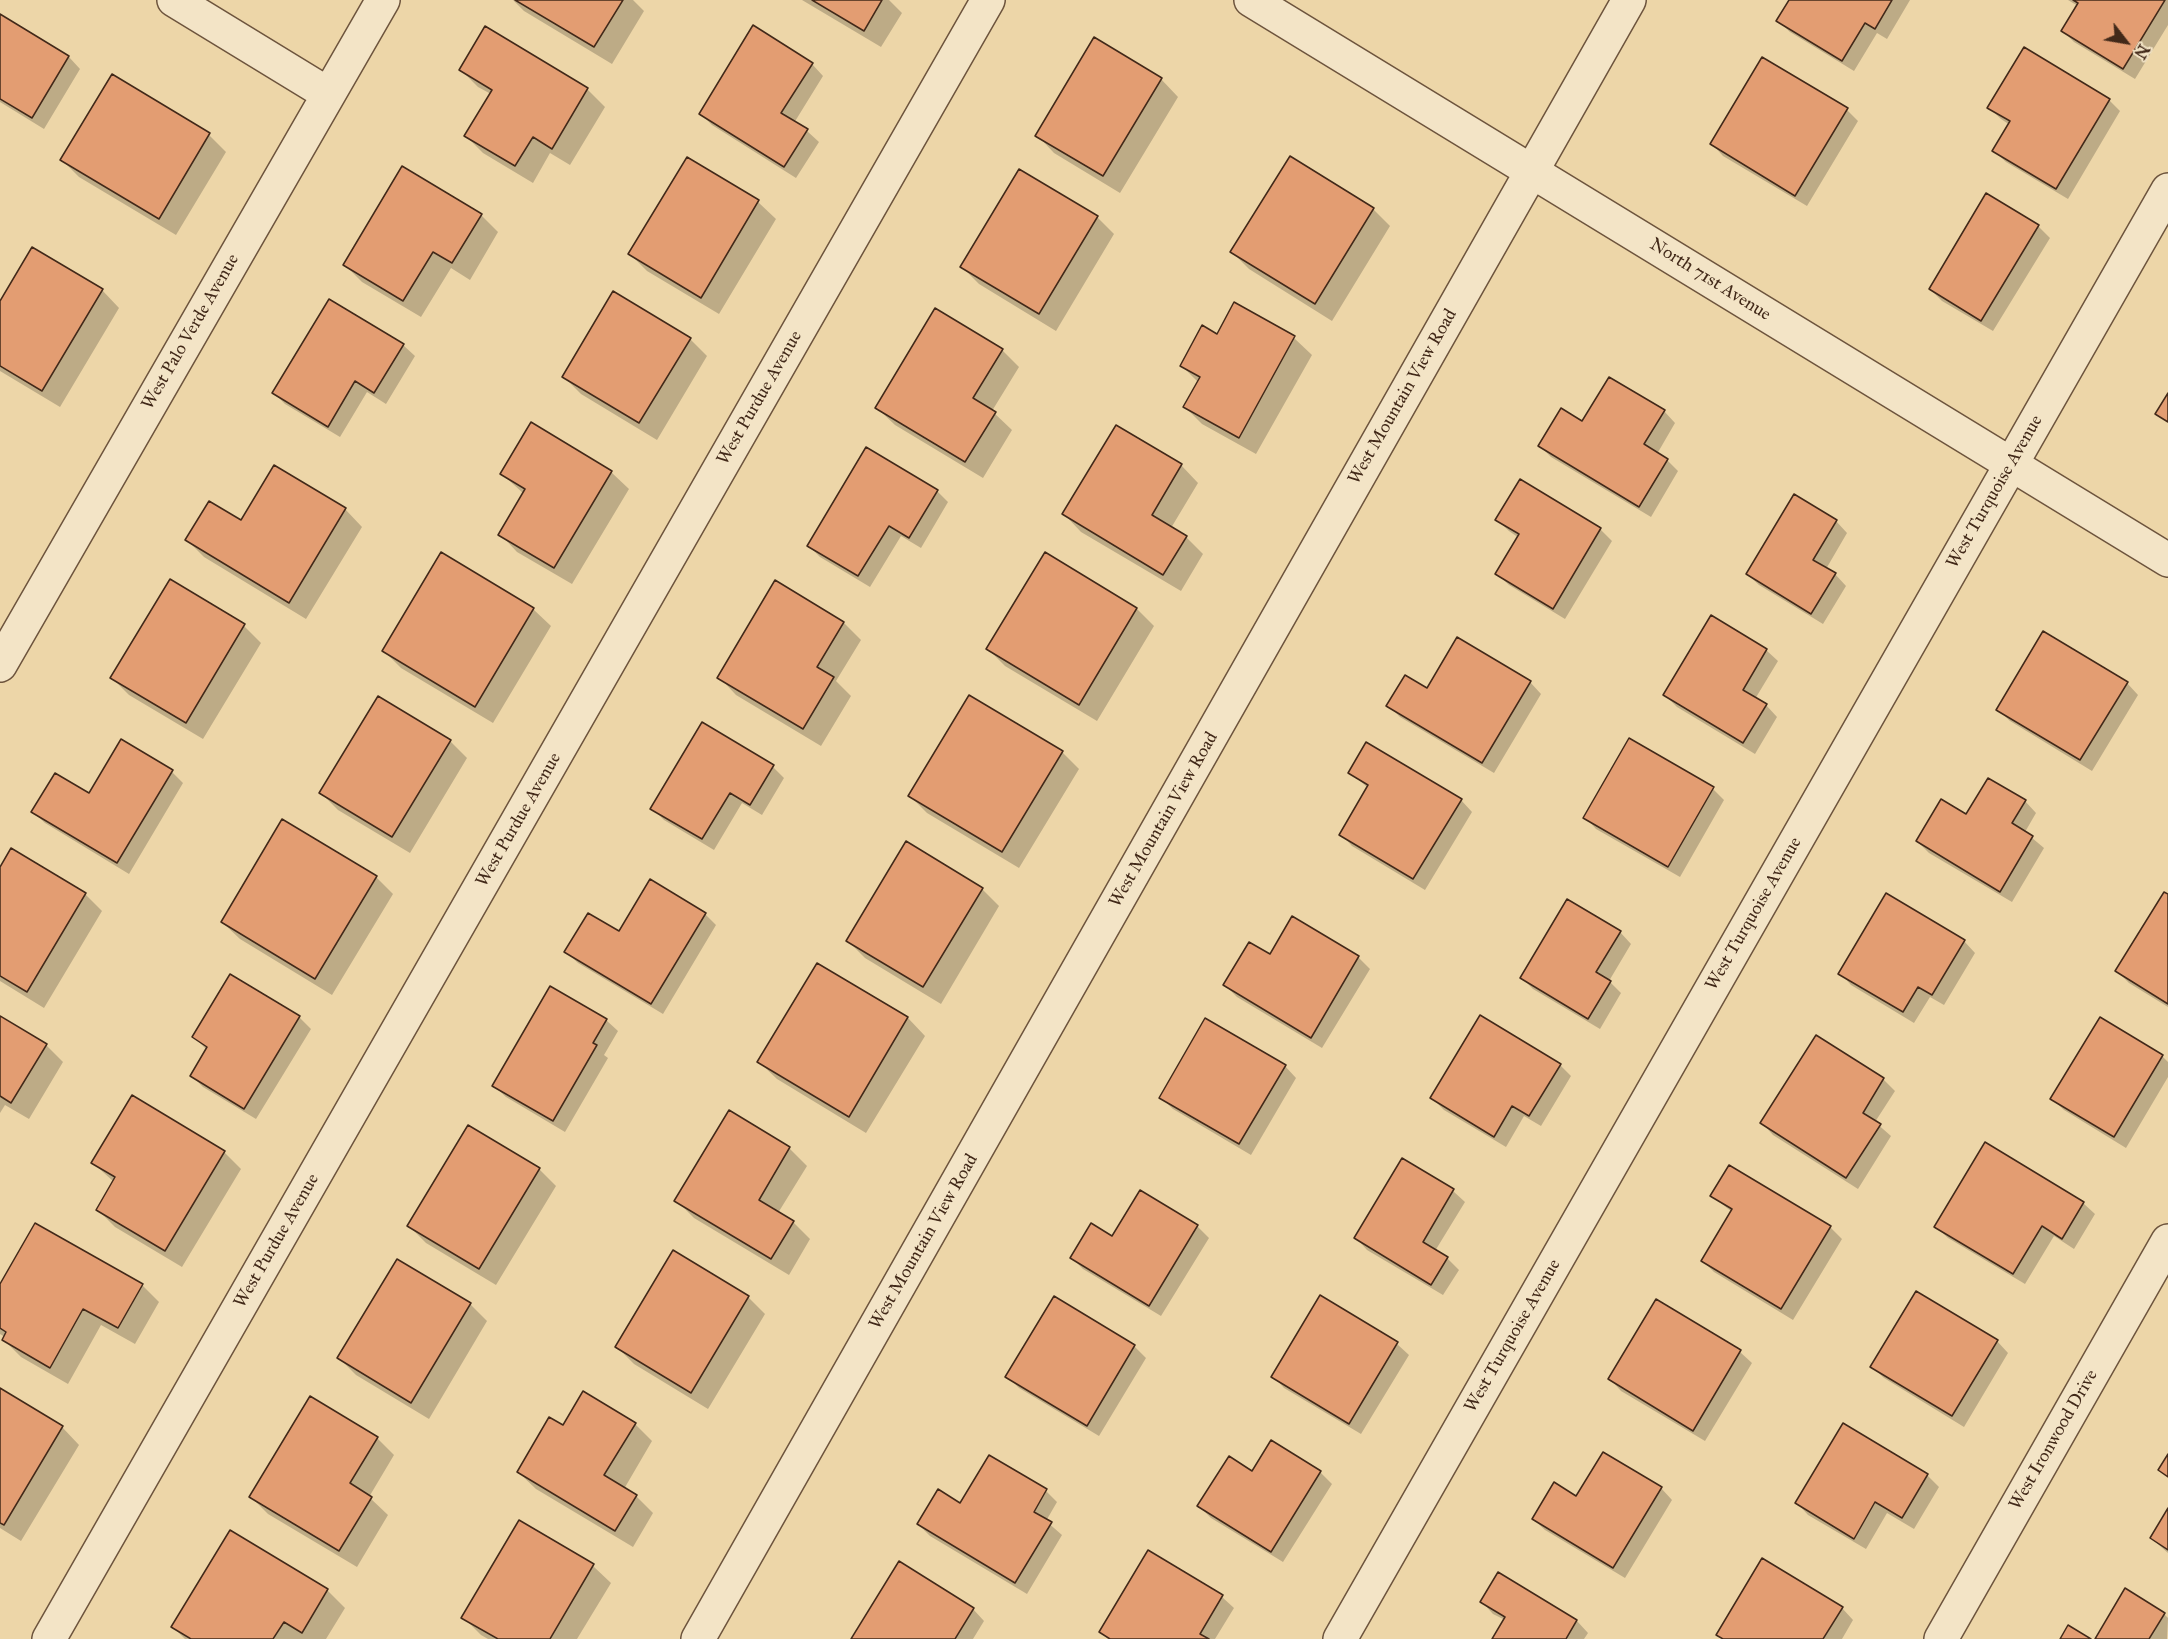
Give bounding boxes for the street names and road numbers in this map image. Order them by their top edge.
street label: North 71st Avenue [1645,234,1775,326]
street label: West Palo Verde Avenue [138,250,244,414]
street label: West Mountain View Road [1344,305,1462,489]
street label: West Purdue Avenue [713,327,807,469]
street label: West Turquoise Avenue [1942,412,2048,572]
street label: West Mountain View Road [1105,728,1223,912]
street label: West Purdue Avenue [472,749,566,891]
street label: West Turquoise Avenue [1701,834,1807,994]
street label: West Mountain View Road [865,1150,983,1334]
street label: West Purdue Avenue [230,1170,324,1312]
street label: West Turquoise Avenue [1460,1256,1566,1416]
street label: West Ironwood Drive [2005,1366,2103,1514]

